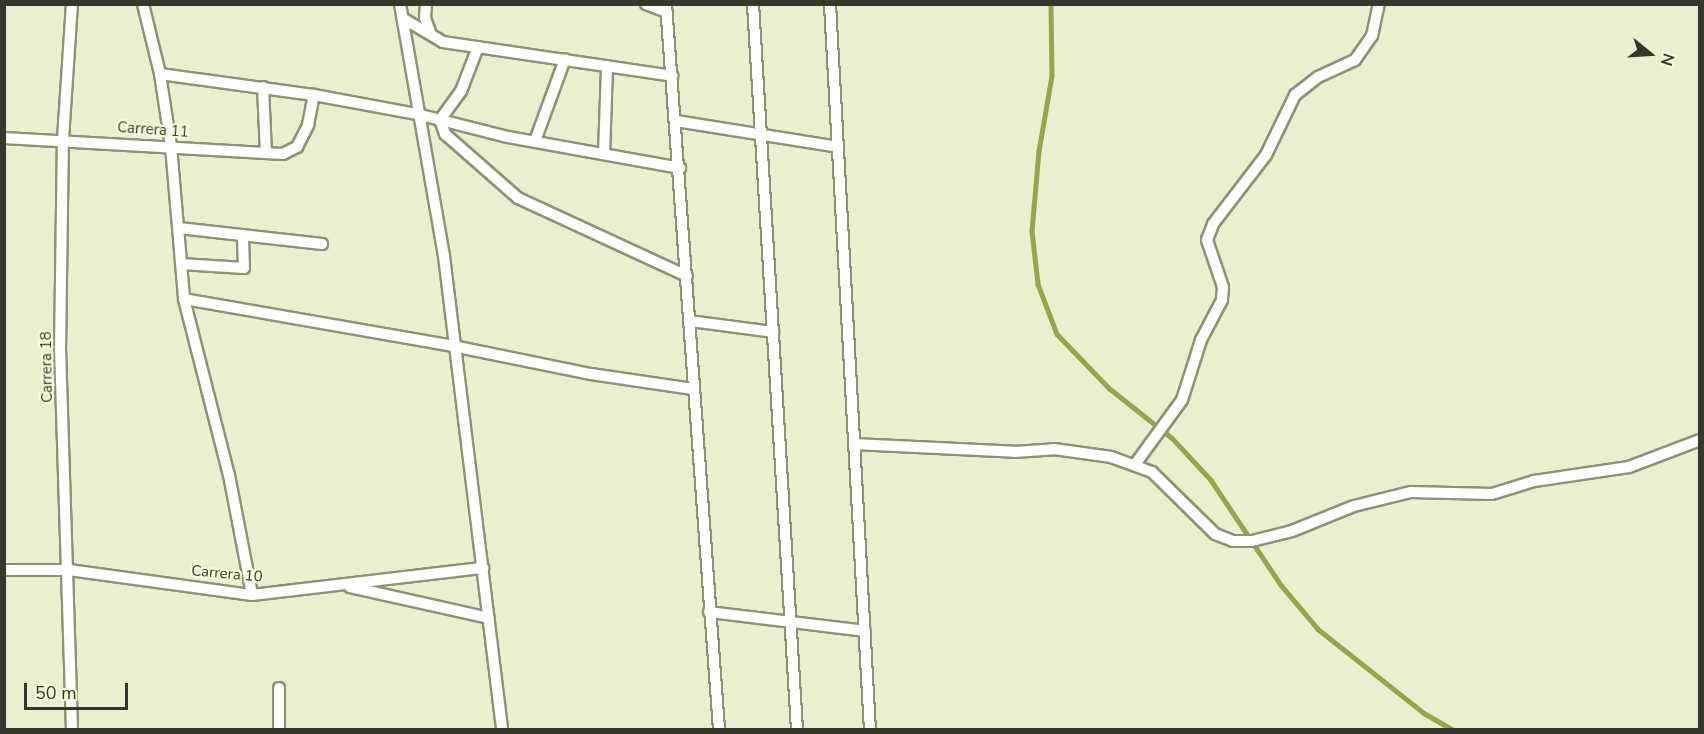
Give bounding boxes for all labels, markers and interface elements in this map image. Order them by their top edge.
north arrow [1620,24,1680,84]
text: N [1655,50,1679,69]
street label: Carrera 11 [117,119,189,141]
street label: Carrera 18 [37,331,57,403]
street label: Carrera 10 [191,562,263,586]
scale bar [27,671,130,709]
text: 50 m [35,681,77,705]

